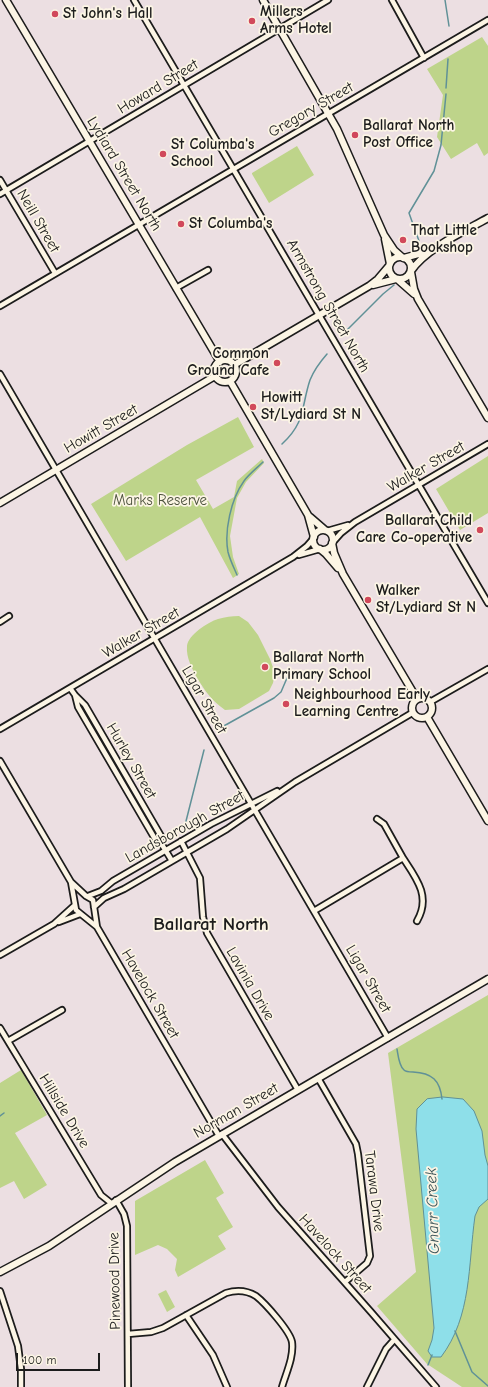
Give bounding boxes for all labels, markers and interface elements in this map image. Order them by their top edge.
place label: Millers Arms Hotel [260,3,332,38]
place label: St John's Hall [63,5,153,23]
marker: St John's Hall [50,9,60,19]
marker: Millers Arms Hotel [247,16,257,26]
street label: Howard Street [114,56,202,118]
street label: Gregory Street [265,78,357,142]
street label: Lydiard Street North [83,114,165,234]
place label: Ballarat North Post Office [363,117,454,152]
marker: Ballarat North Post Office [350,130,360,140]
place label: St Columba's School [171,136,254,171]
marker: St Columba's School [158,149,168,159]
street label: Neill Street [13,186,63,256]
place label: St Columba's [189,215,272,233]
marker: St Columba's [176,219,186,229]
place label: That Little Bookshop [411,222,477,257]
marker: That Little Bookshop [398,235,408,245]
street label: Armstrong Street North [282,236,374,376]
place label: Common Ground Cafe [187,345,269,380]
marker: Common Ground Cafe [272,358,282,368]
place label: Howitt St/Lydiard St N [261,389,361,424]
street label: Howitt Street [61,401,141,457]
marker: Howitt St/Lydiard St N [248,402,258,412]
street label: Walker Street [384,438,468,496]
park label: Marks Reserve [113,492,207,510]
place label: Ballarat Child Care Co-operative [356,512,472,547]
marker: Ballarat Child Care Co-operative [475,525,485,535]
place label: Walker St/Lydiard St N [376,582,476,617]
marker: Walker St/Lydiard St N [363,595,373,605]
street label: Walker Street [99,604,183,662]
place label: Ballarat North Primary School [273,649,371,684]
marker: Ballarat North Primary School [260,662,270,672]
street label: Ligar Street [177,663,231,737]
place label: Neighbourhood Early Learning Centre [294,686,430,721]
marker: Neighbourhood Early Learning Centre [281,699,291,709]
street label: Hurley Street [102,720,160,802]
street label: Landsborough Street [122,787,248,867]
district label: Ballarat North [153,914,269,936]
street label: Ligar Street [341,942,395,1016]
street label: Lavinia Drive [222,944,278,1024]
street label: Havelock Street [117,946,183,1042]
street label: Hillside Drive [35,1071,93,1151]
street label: Norman Street [190,1080,282,1142]
street label: Tarawa Drive [360,1150,388,1232]
water label: Gnarr Creek [422,1168,444,1254]
street label: Havelock Street [295,1211,375,1297]
street label: Pinewood Drive [105,1232,125,1330]
scale bar [18,1345,102,1371]
text: 100 m [23,1353,56,1367]

